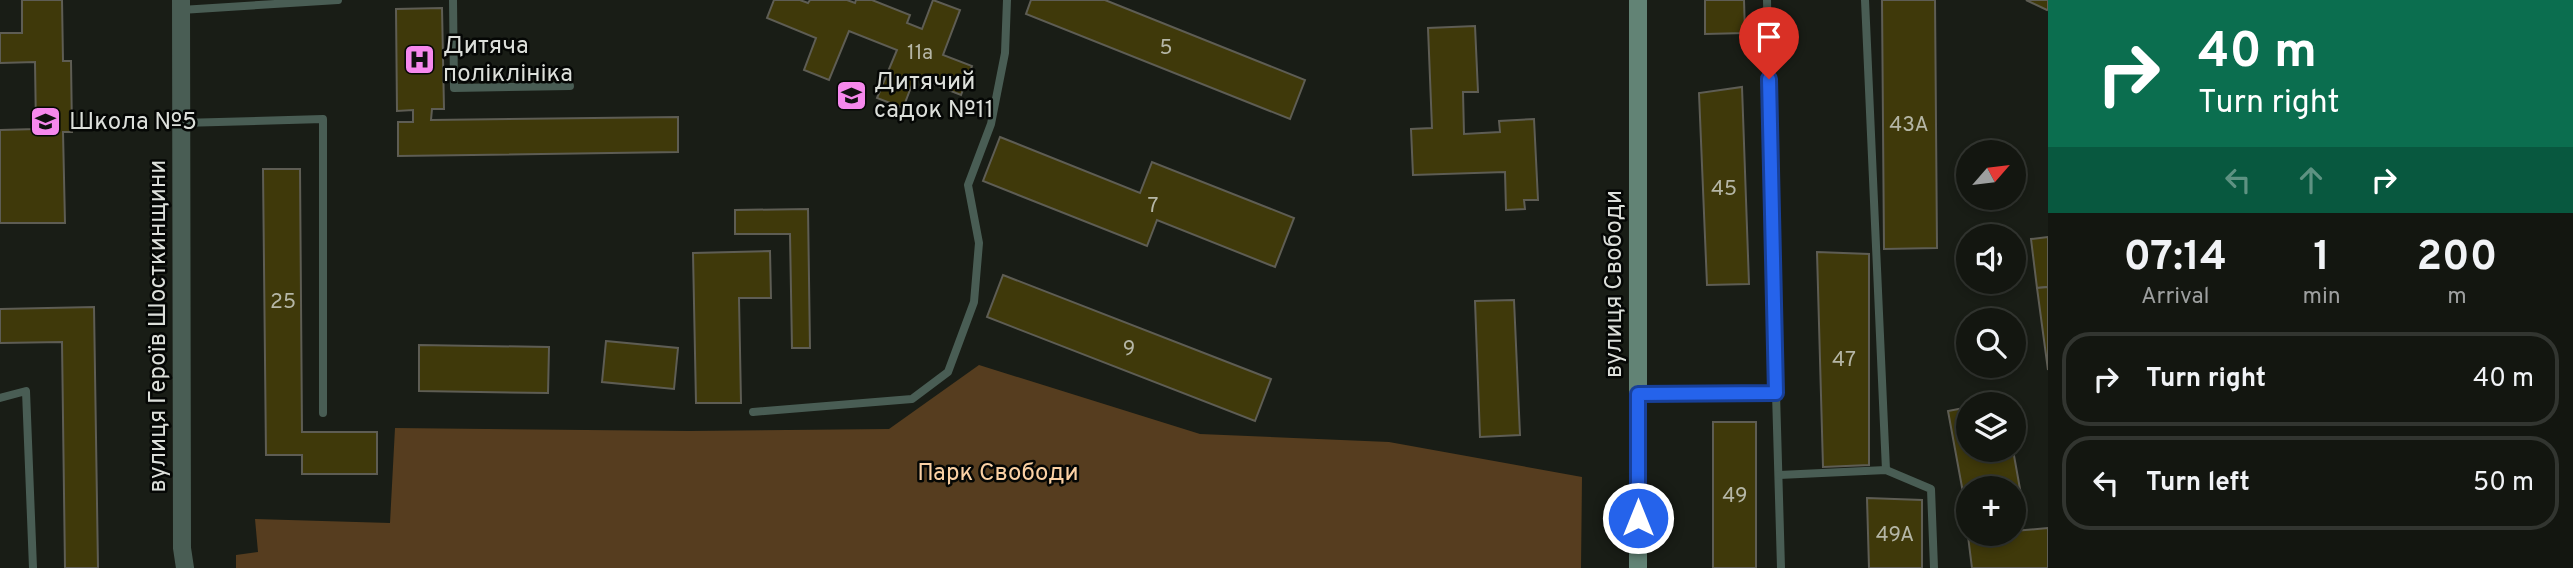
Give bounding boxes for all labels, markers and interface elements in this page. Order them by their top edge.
pin [1739,7,1799,79]
icon: arrive [1750,18,1788,56]
text: 40 m [2198,23,2317,85]
icon: right [2083,28,2174,119]
place label: Дитяча поліклініка [443,32,573,90]
house number: 5 [1159,35,1173,62]
house number: 11а [907,40,933,67]
hospital icon: Дитяча поліклініка [403,42,437,76]
place label: Дитячий садок №11 [874,68,994,126]
school or university icon: Дитячий садок №11 [834,78,868,112]
text: Turn right [2198,84,2340,124]
school or university icon: Школа №5 [29,104,63,138]
place label: Школа №5 [69,108,197,138]
house number: 43А [1889,112,1929,139]
north arrow [1956,140,2026,210]
map controls [1956,140,2026,546]
street label: вулиця Героїв Шосткинщини [144,160,174,492]
icon: left [2219,161,2257,199]
icon: ahead [2292,161,2330,199]
icon: right [2365,161,2403,199]
house number: 45 [1711,176,1737,203]
street label: вулиця Свободи [1600,190,1630,378]
house number: 7 [1148,193,1159,220]
button: sound [1956,224,2026,294]
text: 07:14 [2124,232,2227,285]
text: 1 [2313,232,2330,285]
text: 200 [2416,232,2497,285]
text: Arrival [2141,283,2210,312]
text: min [2303,283,2341,312]
text: m [2447,283,2467,312]
house number: 25 [270,289,296,316]
button: search [1956,308,2026,378]
house number: 9 [1123,336,1135,363]
house number: 47 [1832,347,1856,374]
icon: right [2087,360,2125,398]
text: Turn right [2146,363,2266,396]
text: 40 m [2473,363,2534,396]
button: layers [1956,392,2026,462]
park label: Парк Свободи [917,459,1079,489]
icon: left [2087,464,2125,502]
text: Turn left [2146,467,2250,500]
text: 50 m [2473,467,2534,500]
button: + [1956,476,2026,546]
position arrow [1601,481,1675,555]
house number: 49 [1722,483,1748,510]
house number: 49А [1876,522,1914,549]

